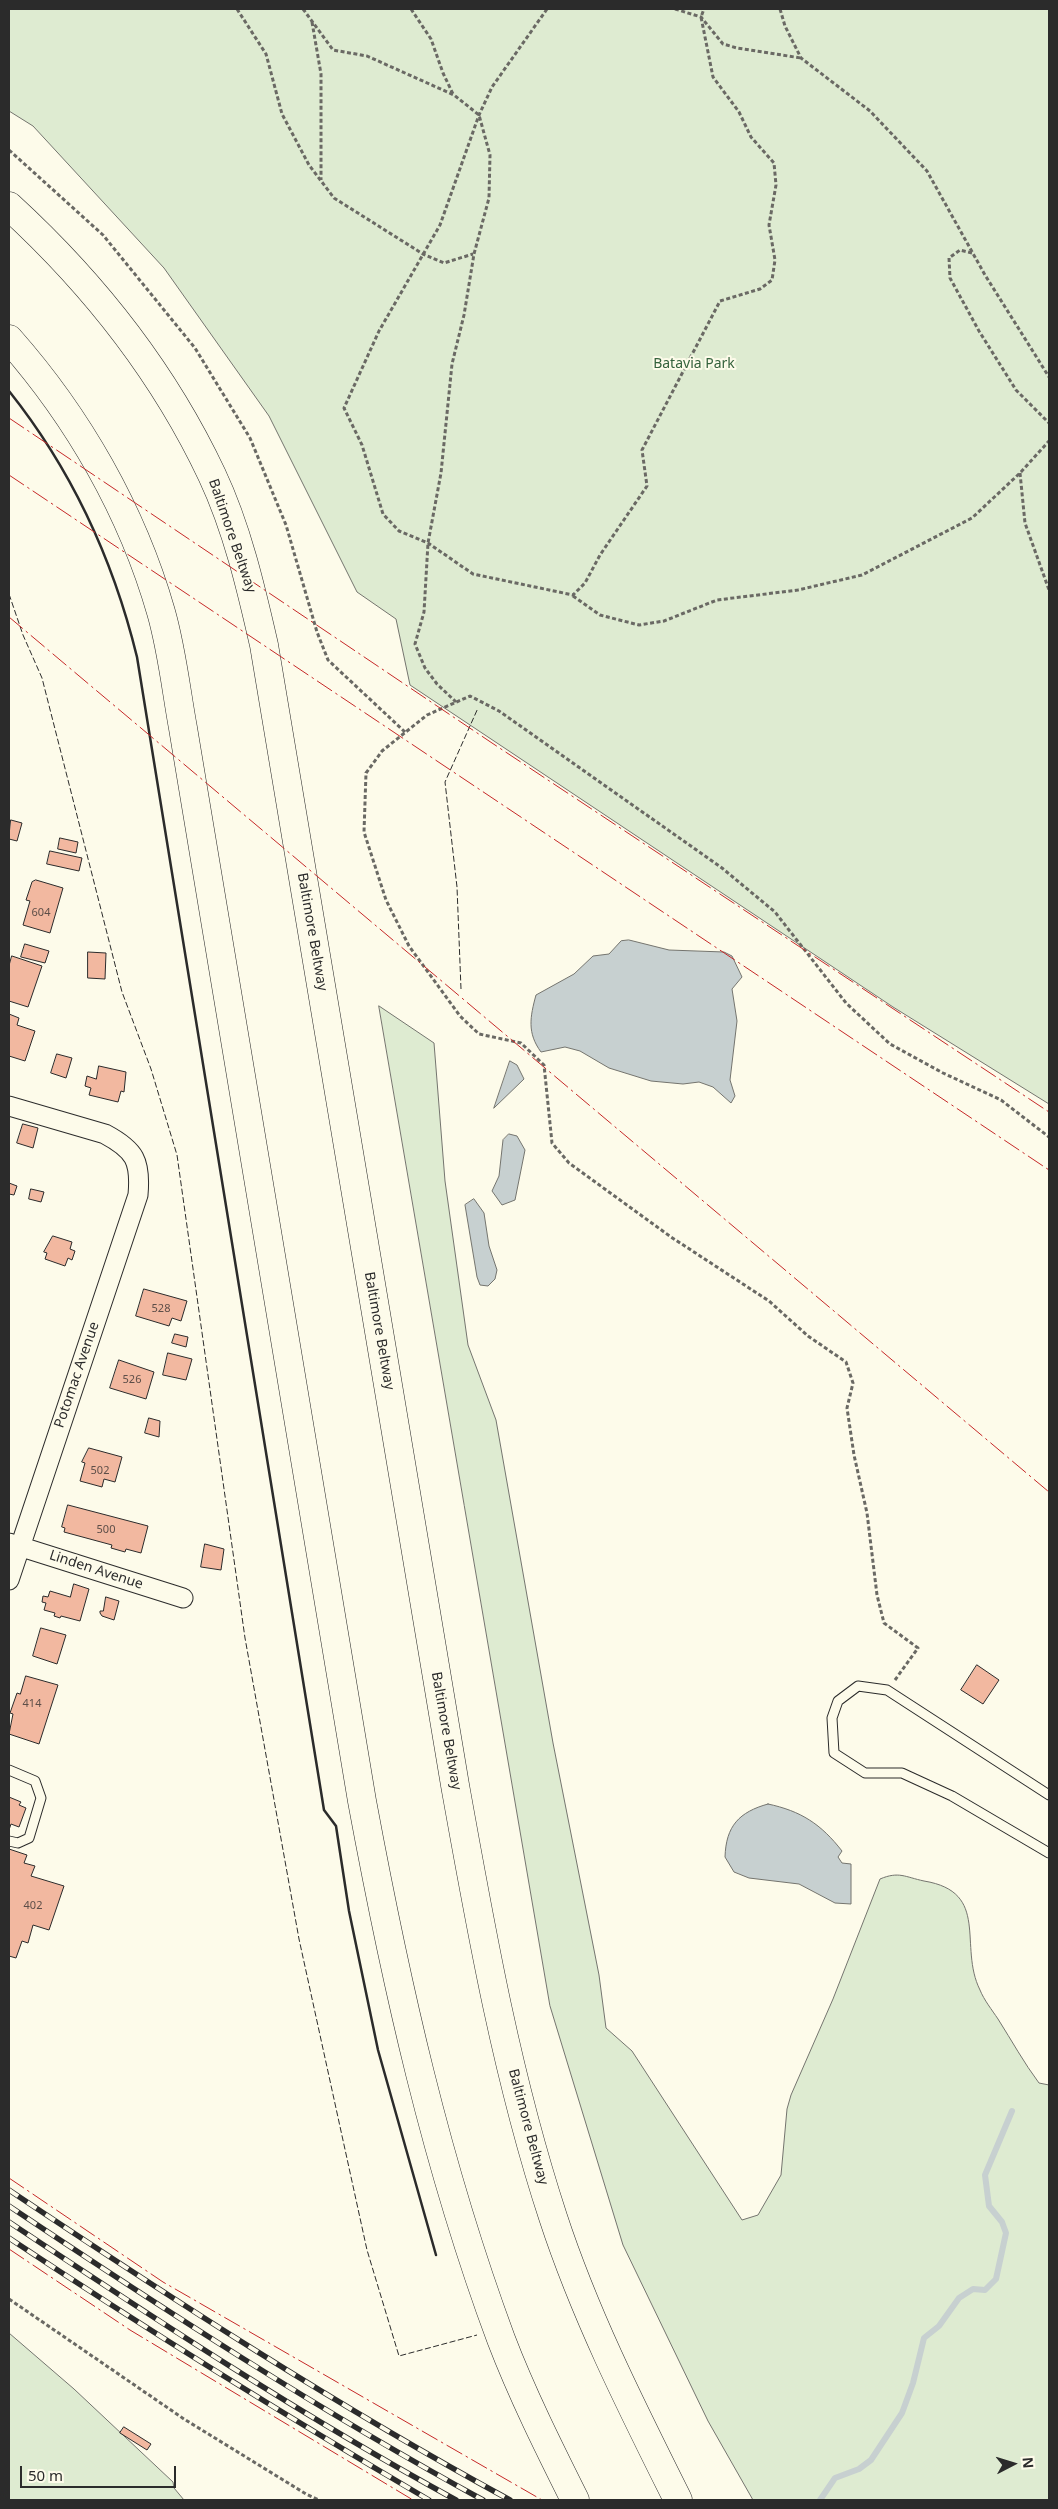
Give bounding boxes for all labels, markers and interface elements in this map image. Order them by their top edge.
park label: Batavia Park [653,356,735,372]
street label: Baltimore Beltway [205,477,259,595]
street label: Baltimore Beltway [293,872,331,992]
house number: 604 [32,906,50,920]
street label: Baltimore Beltway [360,1271,398,1391]
house number: 528 [152,1302,170,1316]
street label: Potomac Avenue [51,1320,103,1430]
house number: 526 [123,1373,141,1387]
house number: 502 [91,1464,109,1478]
house number: 500 [97,1523,115,1537]
street label: Linden Avenue [47,1547,145,1593]
street label: Baltimore Beltway [427,1671,465,1791]
house number: 414 [23,1697,41,1711]
house number: 402 [24,1899,42,1913]
street label: Baltimore Beltway [504,2067,552,2187]
north arrow [988,2439,1038,2489]
scale bar [22,2456,179,2488]
text: N [1018,2456,1038,2469]
text: 50 m [28,2465,63,2485]

